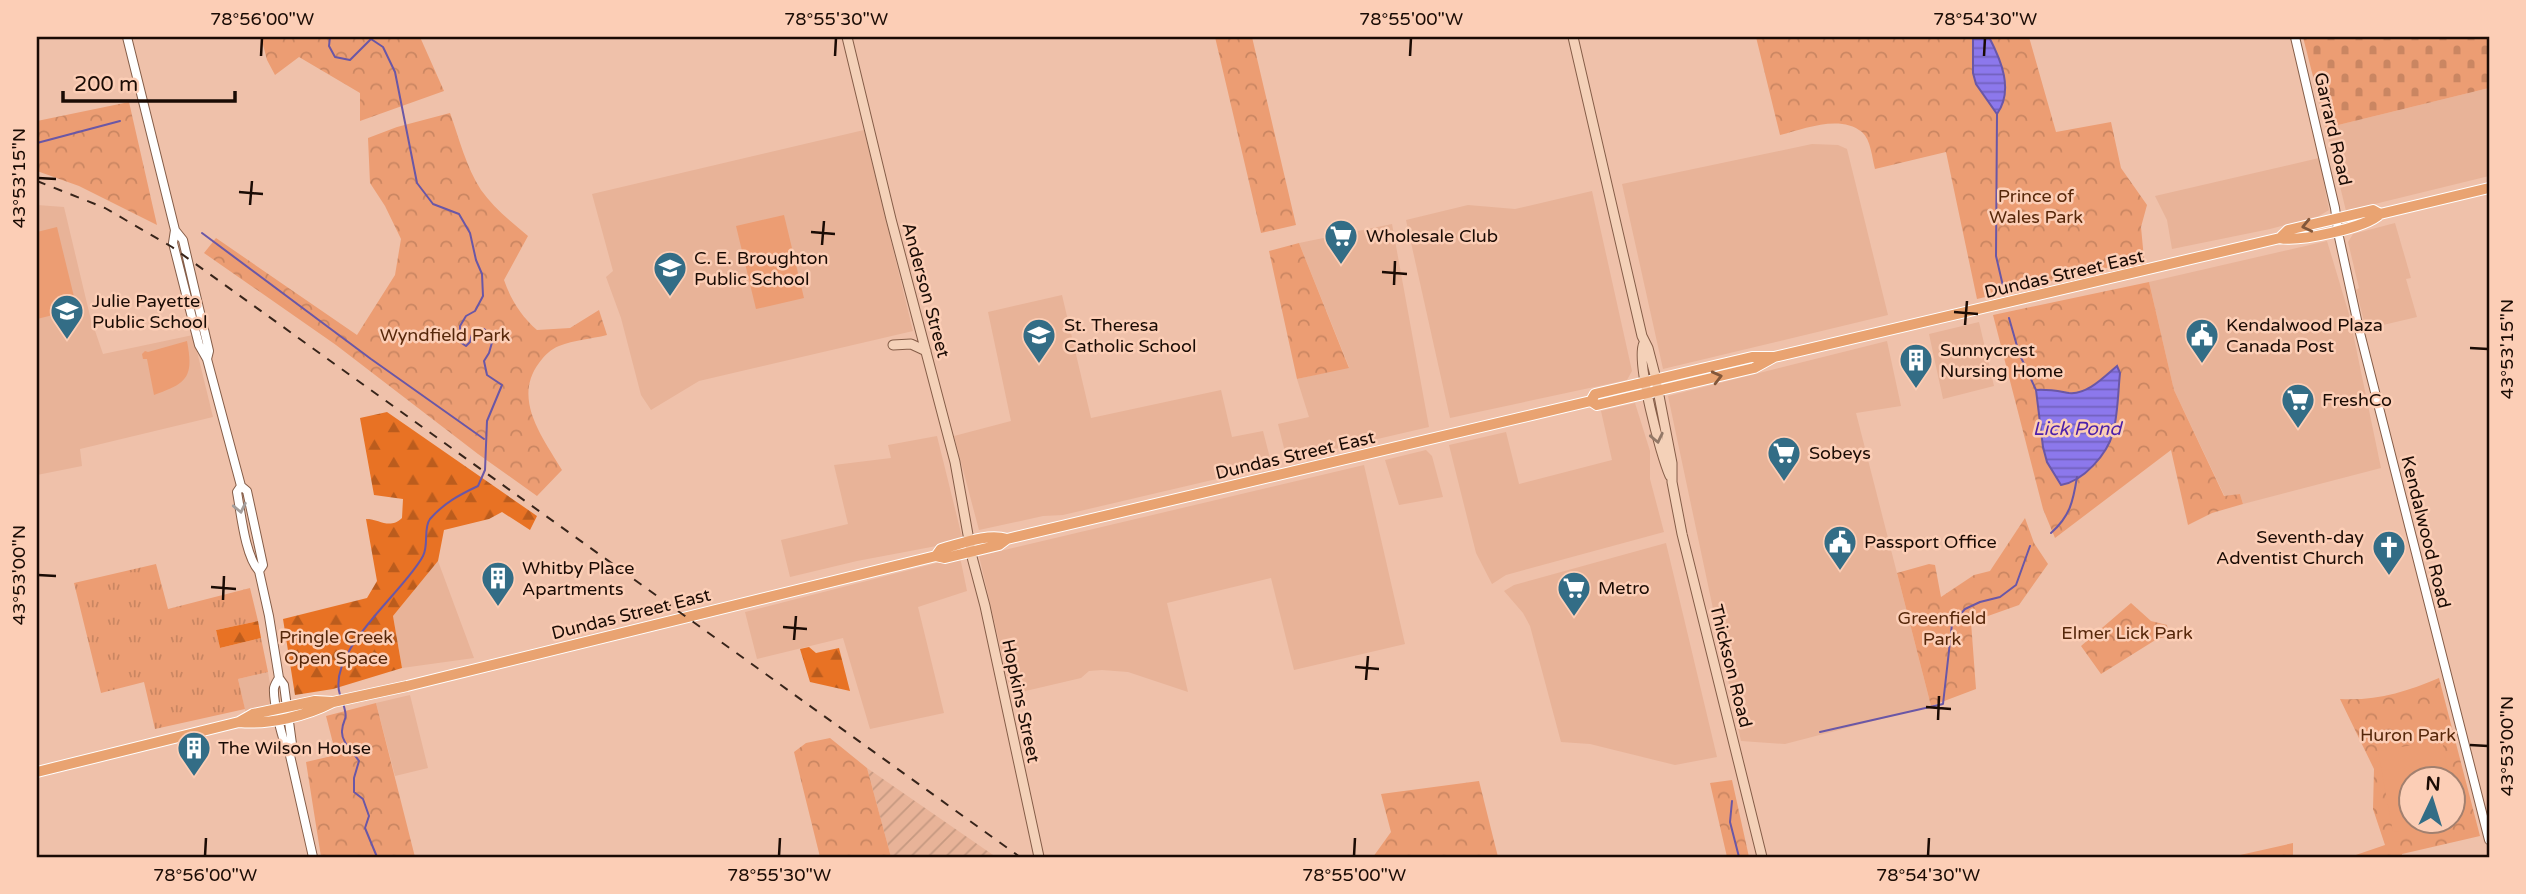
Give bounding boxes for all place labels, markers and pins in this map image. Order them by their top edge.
supermarket icon: Wholesale Club [1322,217,1360,266]
place label: Wholesale Club [1366,225,1498,247]
place label: C. E. Broughton Public School [694,247,828,290]
school or university icon: C. E. Broughton Public School [651,249,689,298]
place label: Julie Payette Public School [92,290,208,333]
school or university icon: Julie Payette Public School [48,292,86,341]
place label: St. Theresa Catholic School [1064,314,1196,357]
place label: Kendalwood Plaza Canada Post [2226,314,2383,357]
school or university icon: St. Theresa Catholic School [1020,316,1058,365]
public building icon: Kendalwood Plaza Canada Post [2183,316,2221,365]
place label: Sunnycrest Nursing Home [1940,339,2063,382]
building icon: Sunnycrest Nursing Home [1897,341,1935,390]
supermarket icon: FreshCo [2279,381,2317,430]
place label: FreshCo [2322,389,2392,411]
supermarket icon: Sobeys [1765,434,1803,483]
place label: Sobeys [1809,442,1871,464]
public building icon: Passport Office [1821,523,1859,572]
place label: Seventh-day Adventist Church [2216,526,2364,569]
church icon: Seventh-day Adventist Church [2370,528,2408,577]
place label: Passport Office [1864,531,1997,553]
place label: Whitby Place Apartments [522,557,634,600]
building icon: Whitby Place Apartments [479,559,517,608]
supermarket icon: Metro [1555,569,1593,618]
place label: Metro [1598,577,1650,599]
building icon: The Wilson House [175,729,213,778]
place label: The Wilson House [218,737,371,759]

